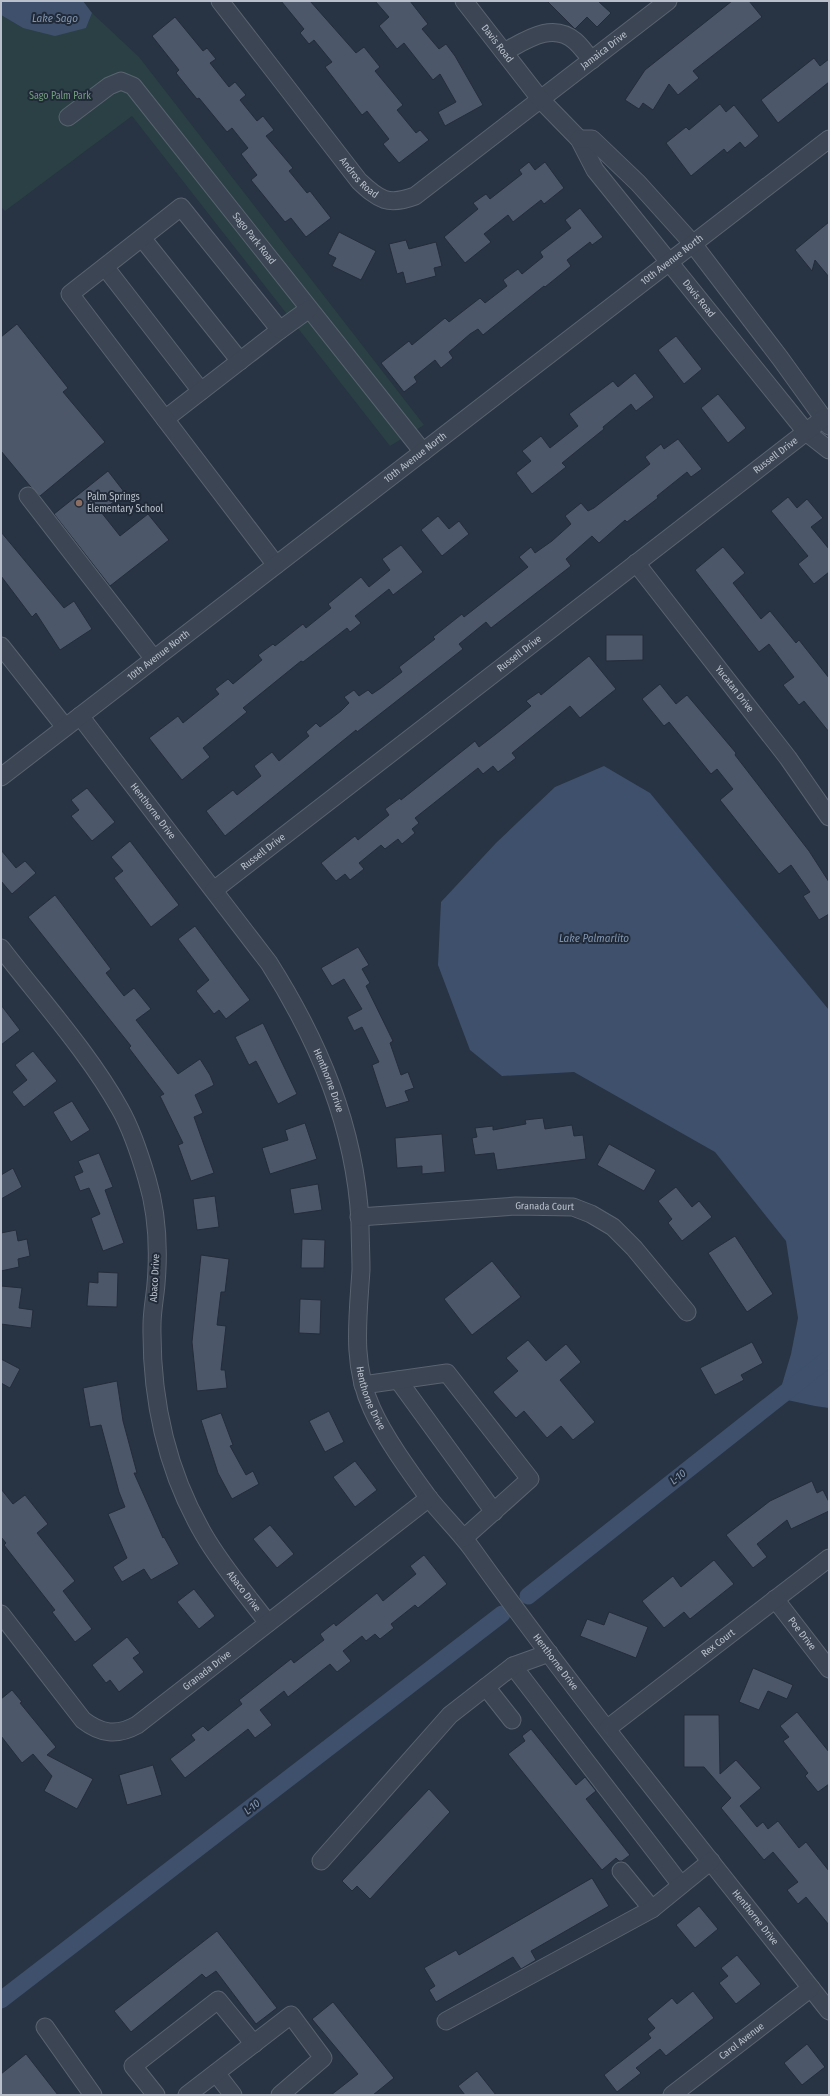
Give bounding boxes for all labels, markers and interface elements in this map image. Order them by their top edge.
water label: Lake Sago [32,12,78,25]
street label: Davis Road [479,22,516,65]
street label: Jamaica Drive [578,29,630,72]
park label: Sago Palm Park [29,90,91,102]
street label: Andros Road [337,155,380,201]
street label: Sago Park Road [230,210,278,267]
street label: 10th Avenue North [638,232,706,288]
street label: Davis Road [680,277,717,320]
street label: 10th Avenue North [382,430,449,486]
street label: Russell Drive [751,435,800,476]
place label: Palm Springs Elementary School [87,491,163,515]
marker: Palm Springs Elementary School [74,498,84,508]
street label: 10th Avenue North [125,628,192,683]
street label: Russell Drive [495,633,544,675]
street label: Yucatan Drive [712,663,756,715]
street label: Henthorne Drive [128,781,178,842]
street label: Russell Drive [238,831,288,873]
water label: Lake Palmarlito [559,932,629,945]
street label: Henthorne Drive [311,1047,346,1114]
street label: Granada Court [515,1200,575,1213]
street label: Abaco Drive [148,1254,162,1302]
street label: Henthorne Drive [354,1365,388,1432]
water label: L-10 [667,1466,689,1487]
street label: Abaco Drive [224,1569,263,1614]
street label: Poe Drive [785,1615,818,1653]
street label: Rex Court [699,1626,738,1660]
street label: Henthorne Drive [530,1632,581,1693]
street label: Granada Drive [181,1648,234,1693]
water label: L-10 [241,1796,263,1817]
street label: Henthorne Drive [729,1887,781,1948]
street label: Carol Avenue [717,2020,767,2062]

